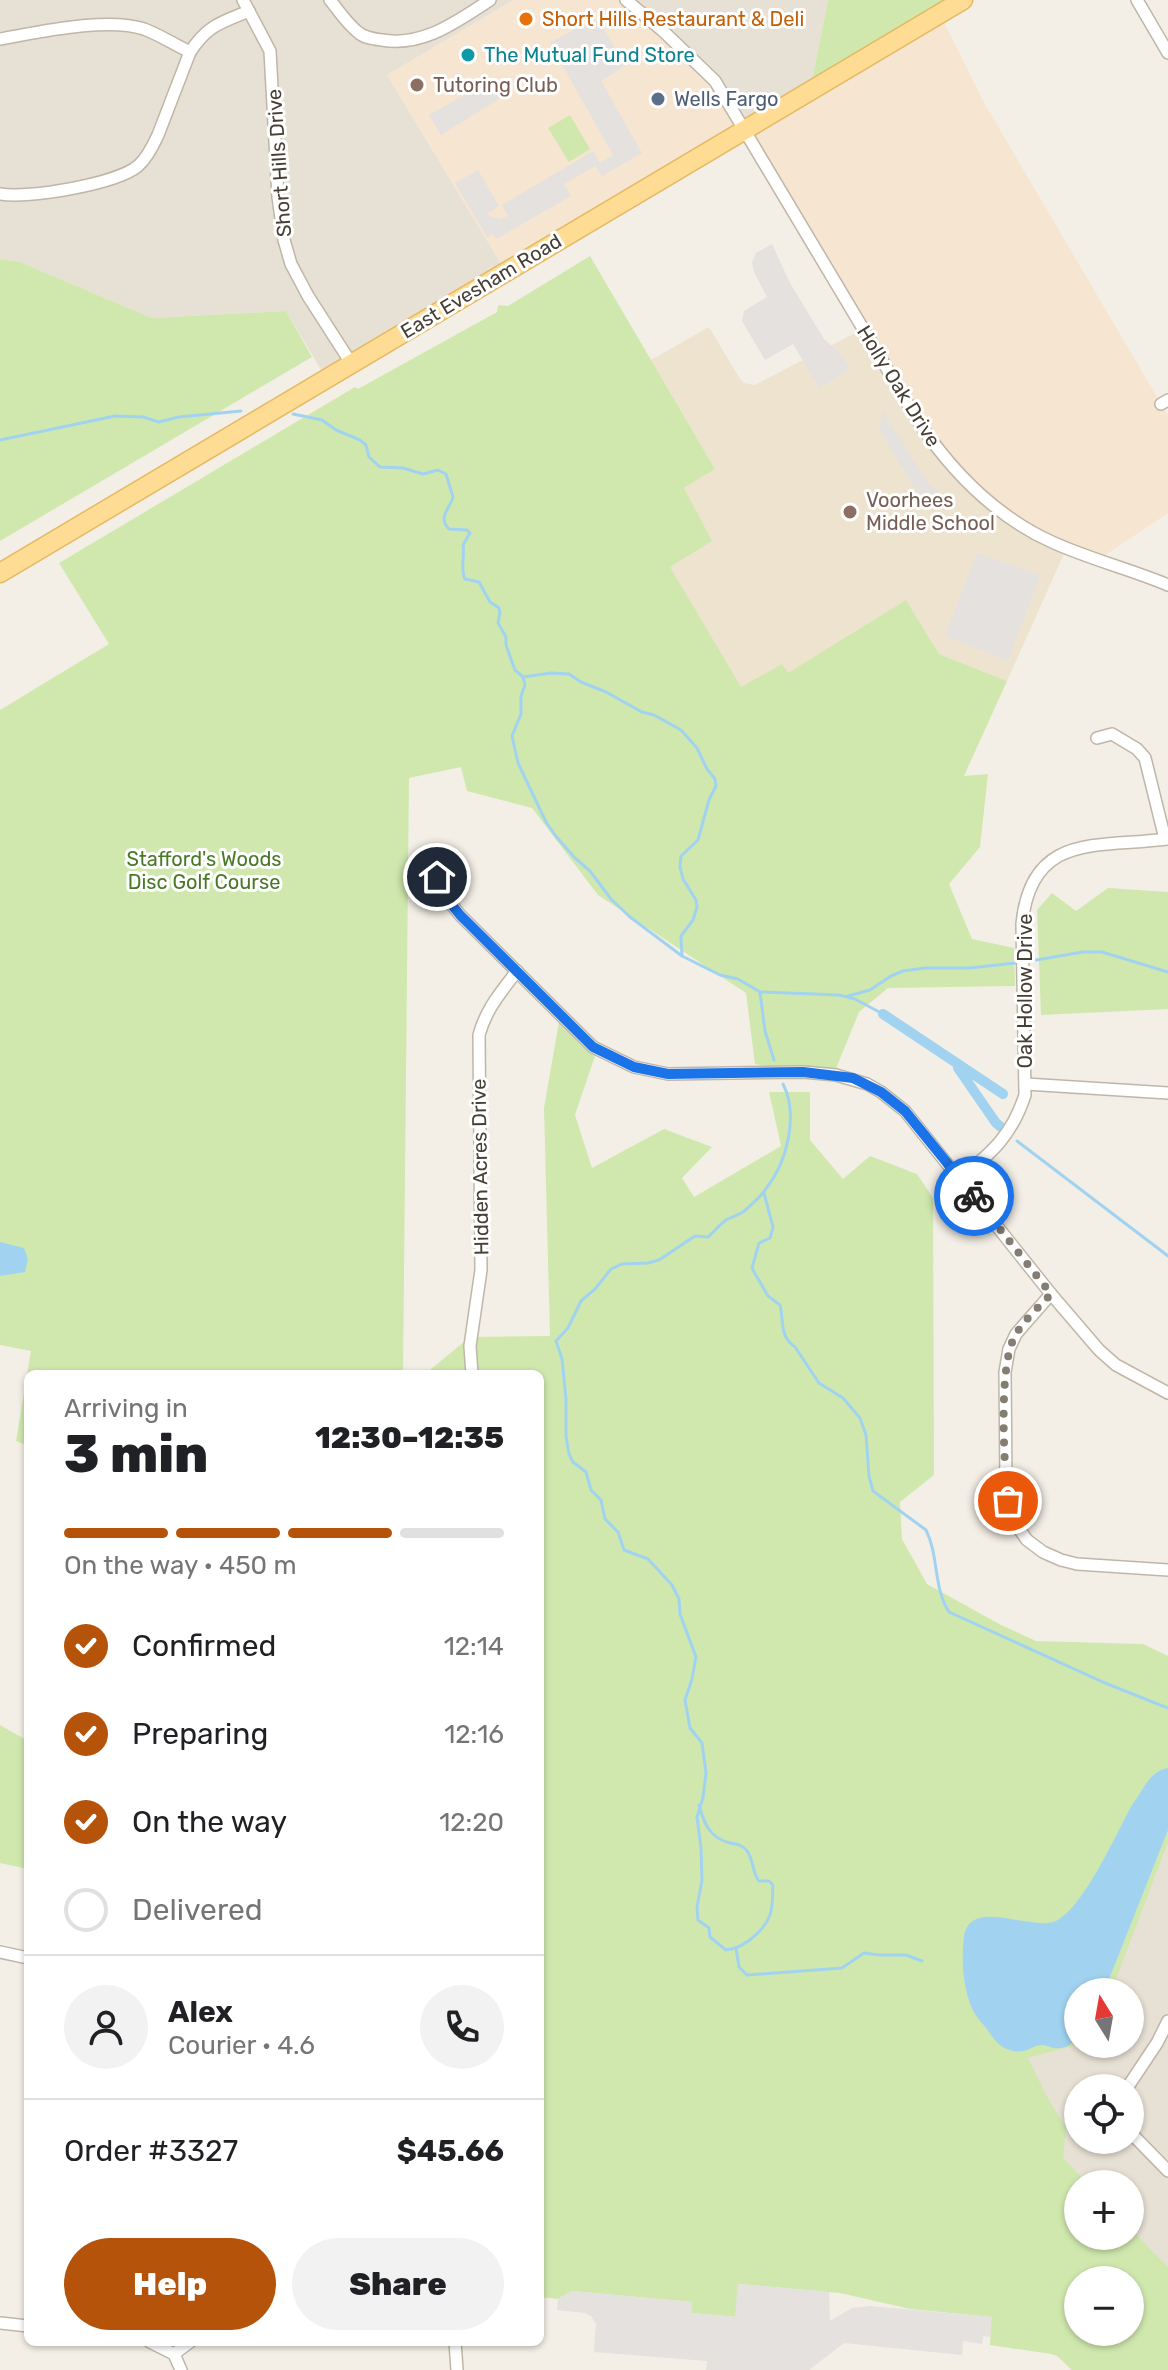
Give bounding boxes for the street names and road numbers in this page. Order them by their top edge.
street label: Short Hills Drive [262,88,296,238]
street label: East Evesham Road [396,229,566,343]
street label: Holly Oak Drive [852,321,946,451]
street label: Oak Hollow Drive [1013,914,1037,1068]
street label: Hidden Acres Drive [466,1078,494,1256]

